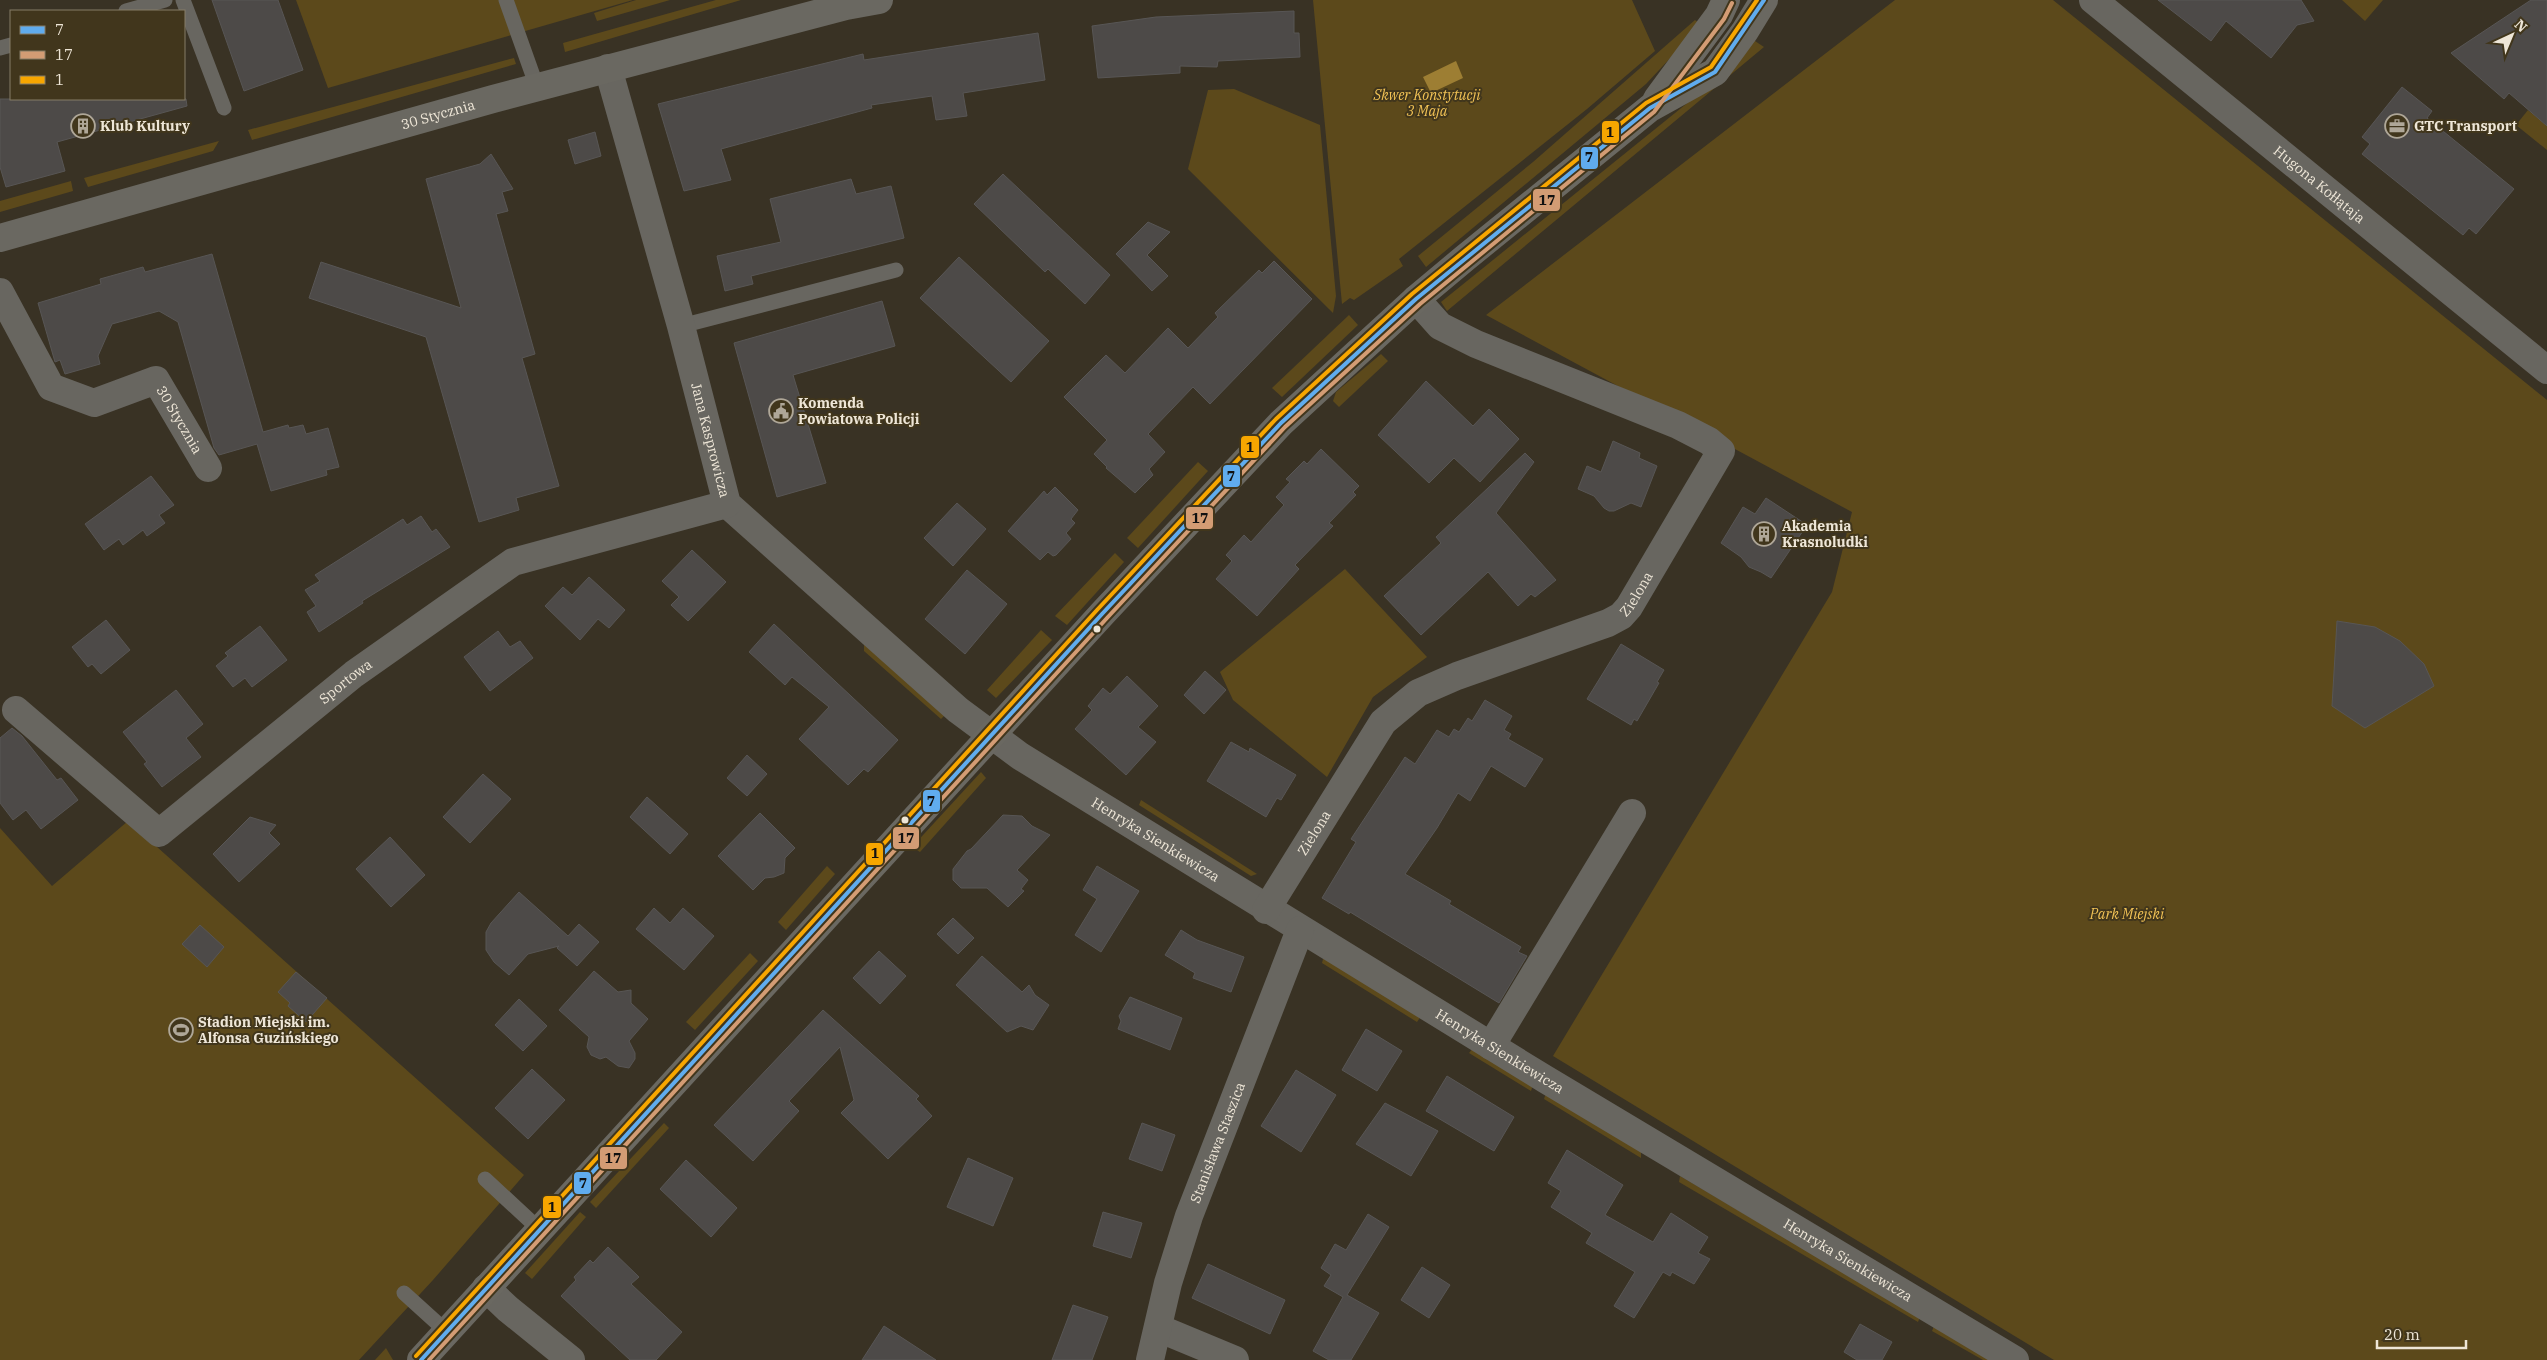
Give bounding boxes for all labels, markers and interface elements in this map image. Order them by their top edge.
legend [10,10,185,100]
north arrow [2487,10,2537,60]
text: N [2511,15,2531,36]
text: 7 [55,20,64,39]
text: 17 [55,45,73,64]
text: 1 [55,70,64,89]
park label: Skwer Konstytucji 3 Maja [1373,86,1481,120]
street label: 30 Stycznia [399,95,477,133]
building icon: Klub Kultury [70,113,96,139]
office icon: GTC Transport [2384,113,2410,139]
place label: Klub Kultury [100,117,190,135]
place label: GTC Transport [2414,117,2517,135]
line badge: 1 [1601,120,1620,144]
text: 1 [1606,123,1614,141]
street label: Hugona Kołłątaja [2270,142,2369,227]
line badge: 7 [1580,146,1599,170]
text: 7 [1585,148,1593,166]
line badge: 17 [1532,188,1561,212]
text: 17 [1539,191,1555,209]
street label: Jana Kasprowicza [687,381,734,500]
street label: 30 Stycznia [152,382,207,457]
place label: Komenda Powiatowa Policji [798,394,920,428]
public building icon: Komenda Powiatowa Policji [768,398,794,424]
line badge: 1 [1240,435,1260,459]
text: 1 [1246,438,1254,456]
line badge: 7 [1222,464,1241,488]
text: 7 [1227,467,1235,485]
line badge: 17 [1185,506,1214,530]
text: 17 [1192,509,1208,527]
place label: Akademia Krasnoludki [1782,517,1868,551]
building icon: Akademia Krasnoludki [1751,521,1777,547]
street label: Zielona [1616,568,1657,620]
unlabelled marker [1092,624,1102,634]
street label: Sportowa [315,655,376,708]
line badge: 7 [922,789,941,813]
text: 7 [927,792,935,810]
street label: Henryka Sienkiewicza [1088,793,1223,886]
street label: Zielona [1293,807,1335,859]
unlabelled marker [900,815,910,825]
line badge: 17 [892,826,920,850]
text: 17 [898,829,914,847]
line badge: 1 [865,842,884,866]
text: 1 [871,844,879,862]
park label: Park Miejski [2089,905,2165,923]
street label: Henryka Sienkiewicza [1432,1005,1568,1097]
place label: Stadion Miejski im. Alfonsa Guzińskiego [198,1013,339,1047]
sports icon: Stadion Miejski im. Alfonsa Guzińskiego [168,1017,194,1043]
street label: Stanisława Staszica [1186,1079,1249,1206]
line badge: 17 [599,1146,628,1170]
text: 17 [605,1149,621,1167]
line badge: 7 [573,1171,592,1195]
text: 7 [579,1174,587,1192]
line badge: 1 [542,1195,562,1219]
text: 1 [548,1198,556,1216]
street label: Henryka Sienkiewicza [1780,1215,1916,1306]
scale bar [2377,1318,2466,1350]
text: 20 m [2384,1325,2420,1344]

